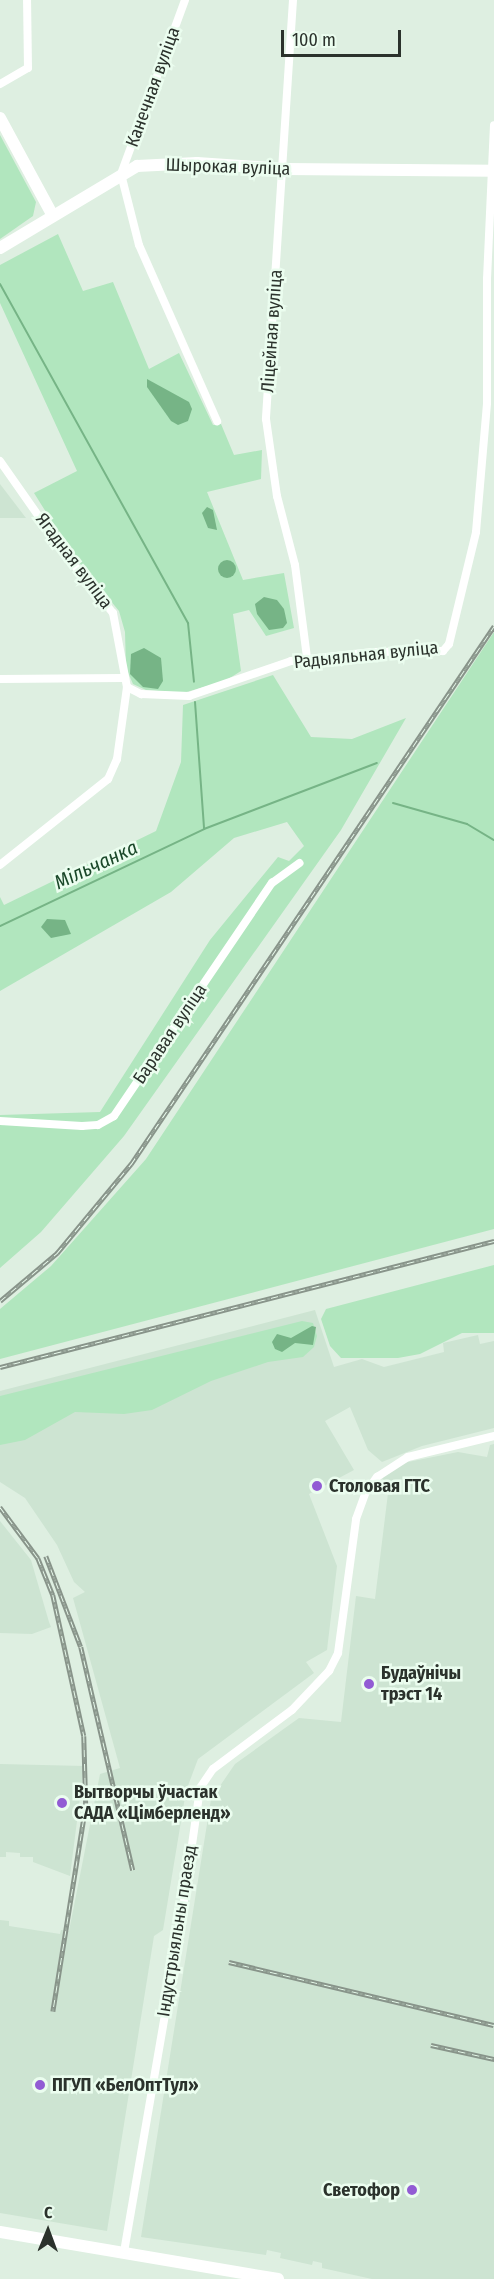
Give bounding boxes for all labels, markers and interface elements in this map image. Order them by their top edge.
scale bar [284,18,404,56]
street label: Канечная вуліца [121,24,185,150]
text: 100 m [292,29,336,51]
street label: Шырокая вуліца [165,154,291,180]
street label: Ліцейная вуліца [257,269,287,393]
street label: Ягадная вуліца [31,509,117,613]
street label: Радыяльная вуліца [293,637,439,673]
water label: Мільчанка [51,835,141,895]
street label: Баравая вуліца [129,980,211,1088]
place label: Столовая ГТС [329,1475,430,1497]
marker: Столовая ГТС [310,1479,324,1493]
place label: Будаўнічы трэст 14 [381,1663,461,1706]
marker: Будаўнічы трэст 14 [362,1677,376,1691]
place label: Вытворчы ўчастак САДА «Цімберленд» [74,1782,230,1824]
marker: Вытворчы ўчастак САДА «Цімберленд» [55,1796,69,1810]
street label: Індустрыяльны праезд [153,1844,201,2018]
place label: ПГУП «БелОптТул» [52,2074,199,2096]
marker: ПГУП «БелОптТул» [33,2078,47,2092]
place label: Светофор [323,2179,400,2201]
marker: Светофор [405,2183,419,2197]
north arrow [18,2201,78,2261]
text: С [44,2203,53,2222]

